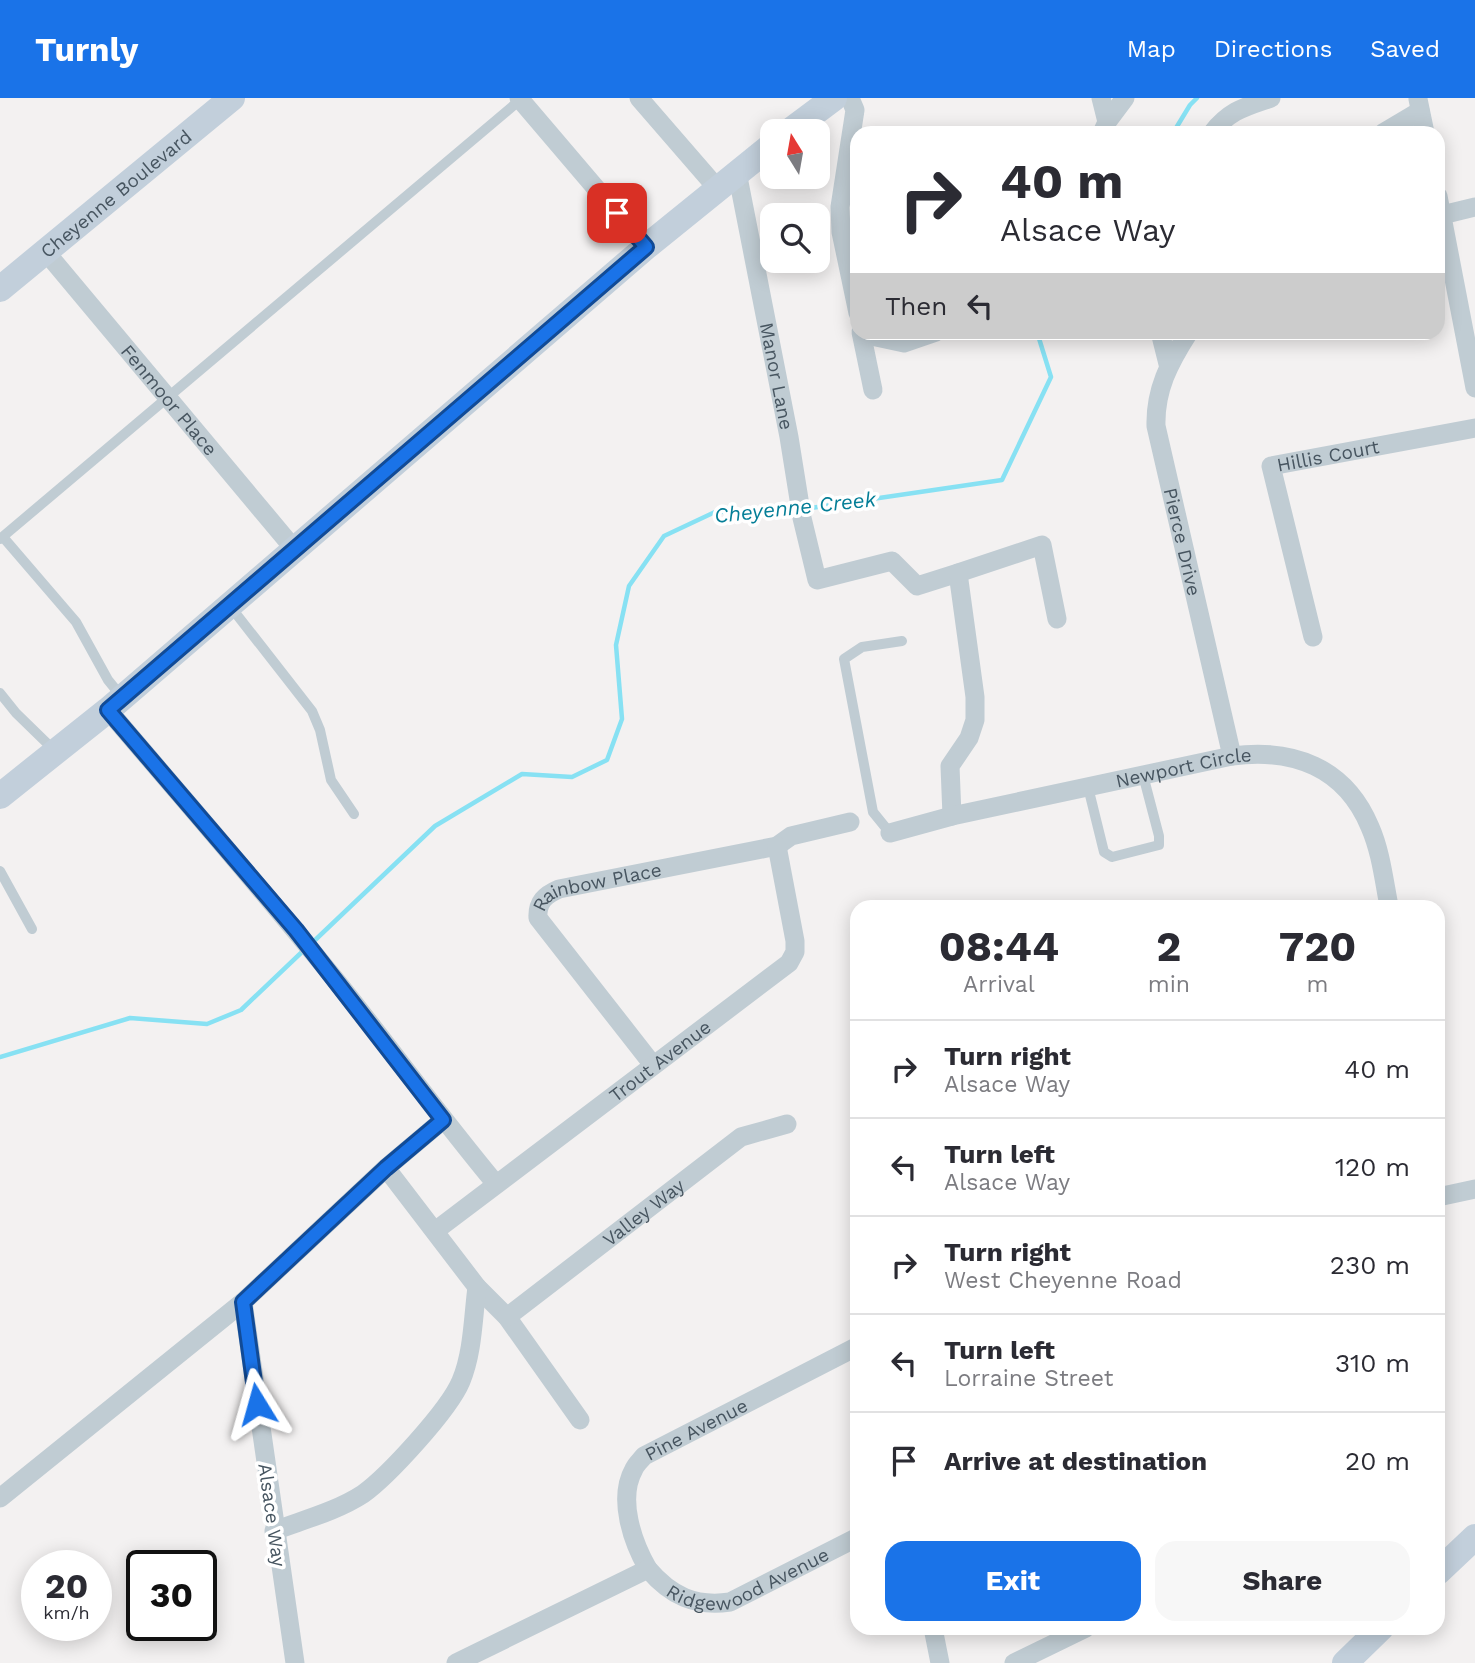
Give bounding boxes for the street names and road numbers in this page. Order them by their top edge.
street label: Cheyenne Boulevard [36,125,196,263]
street label: Manor Lane [755,321,799,432]
street label: Fenmoor Place [116,340,222,460]
street label: Hillis Court [1275,435,1381,476]
street label: Pierce Drive [1159,485,1206,598]
street label: Newport Circle [1113,743,1252,792]
street label: Rainbow Place [527,858,663,915]
street label: Trout Avenue [604,1015,715,1107]
street label: Valley Way [598,1173,689,1251]
street label: Pine Avenue [641,1393,751,1465]
street label: Alsace Way [253,1462,291,1568]
street label: Ridgewood Avenue [662,1542,832,1615]

